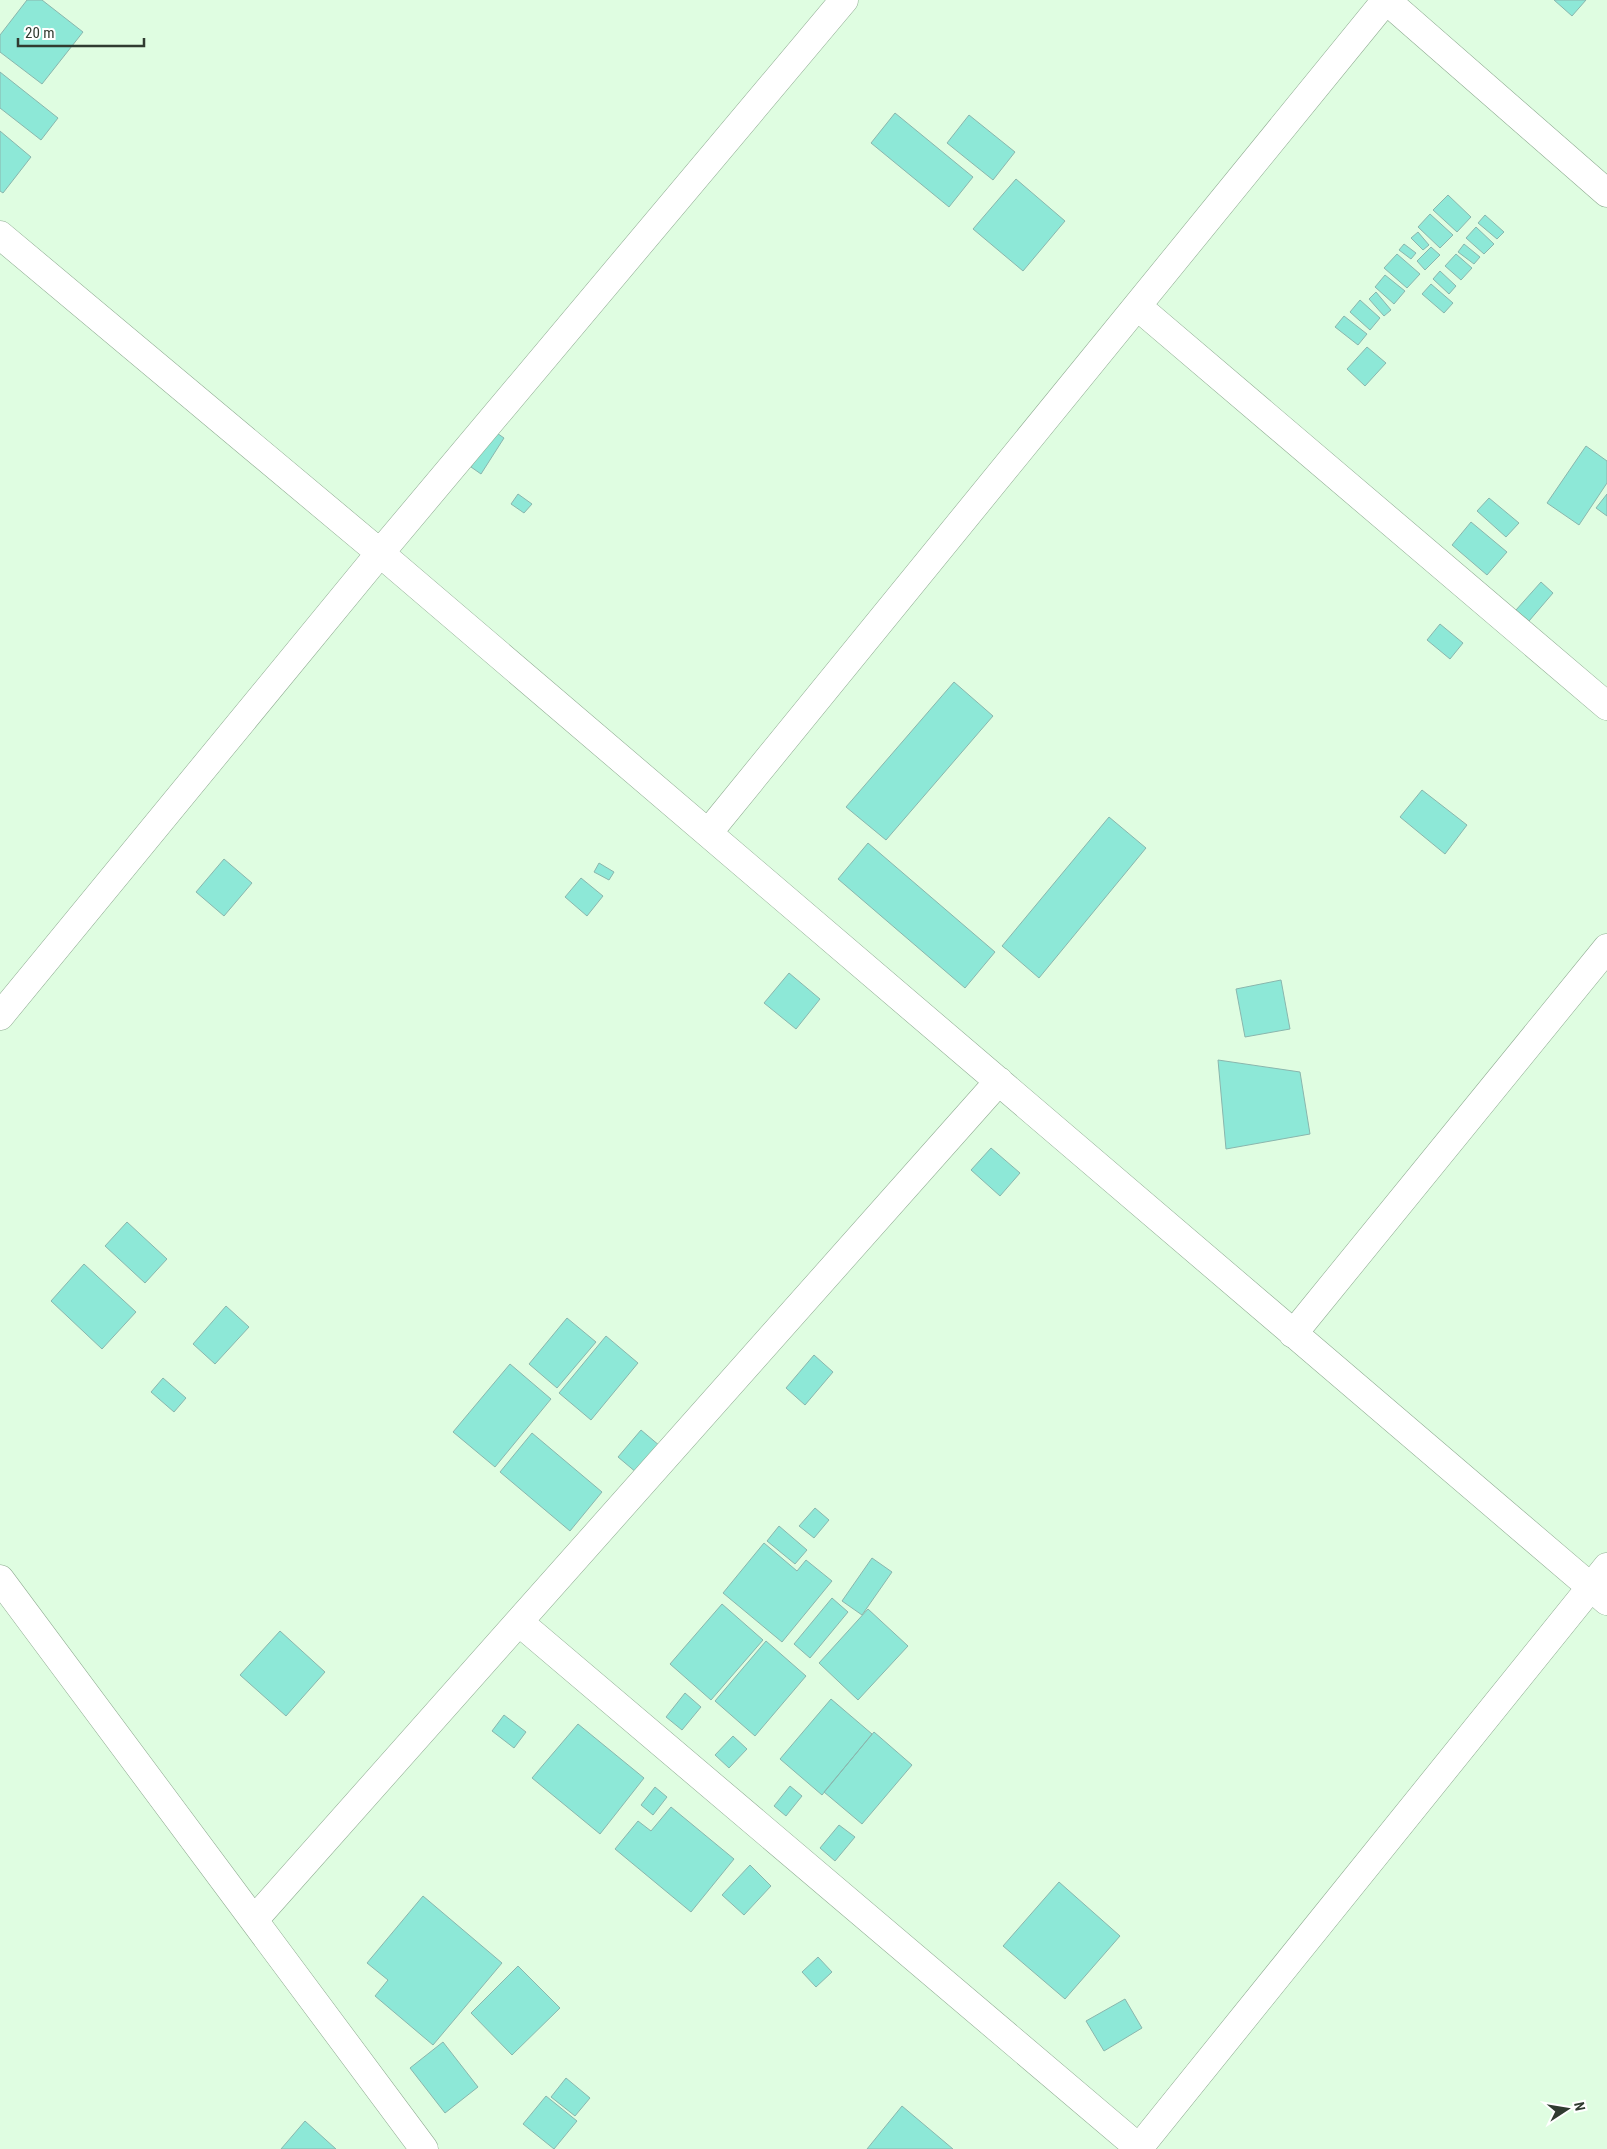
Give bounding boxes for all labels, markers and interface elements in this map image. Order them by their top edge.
scale bar [18,15,144,47]
text: 20 m [25,24,55,42]
north arrow [1542,2084,1592,2134]
text: N [1571,2100,1588,2112]

